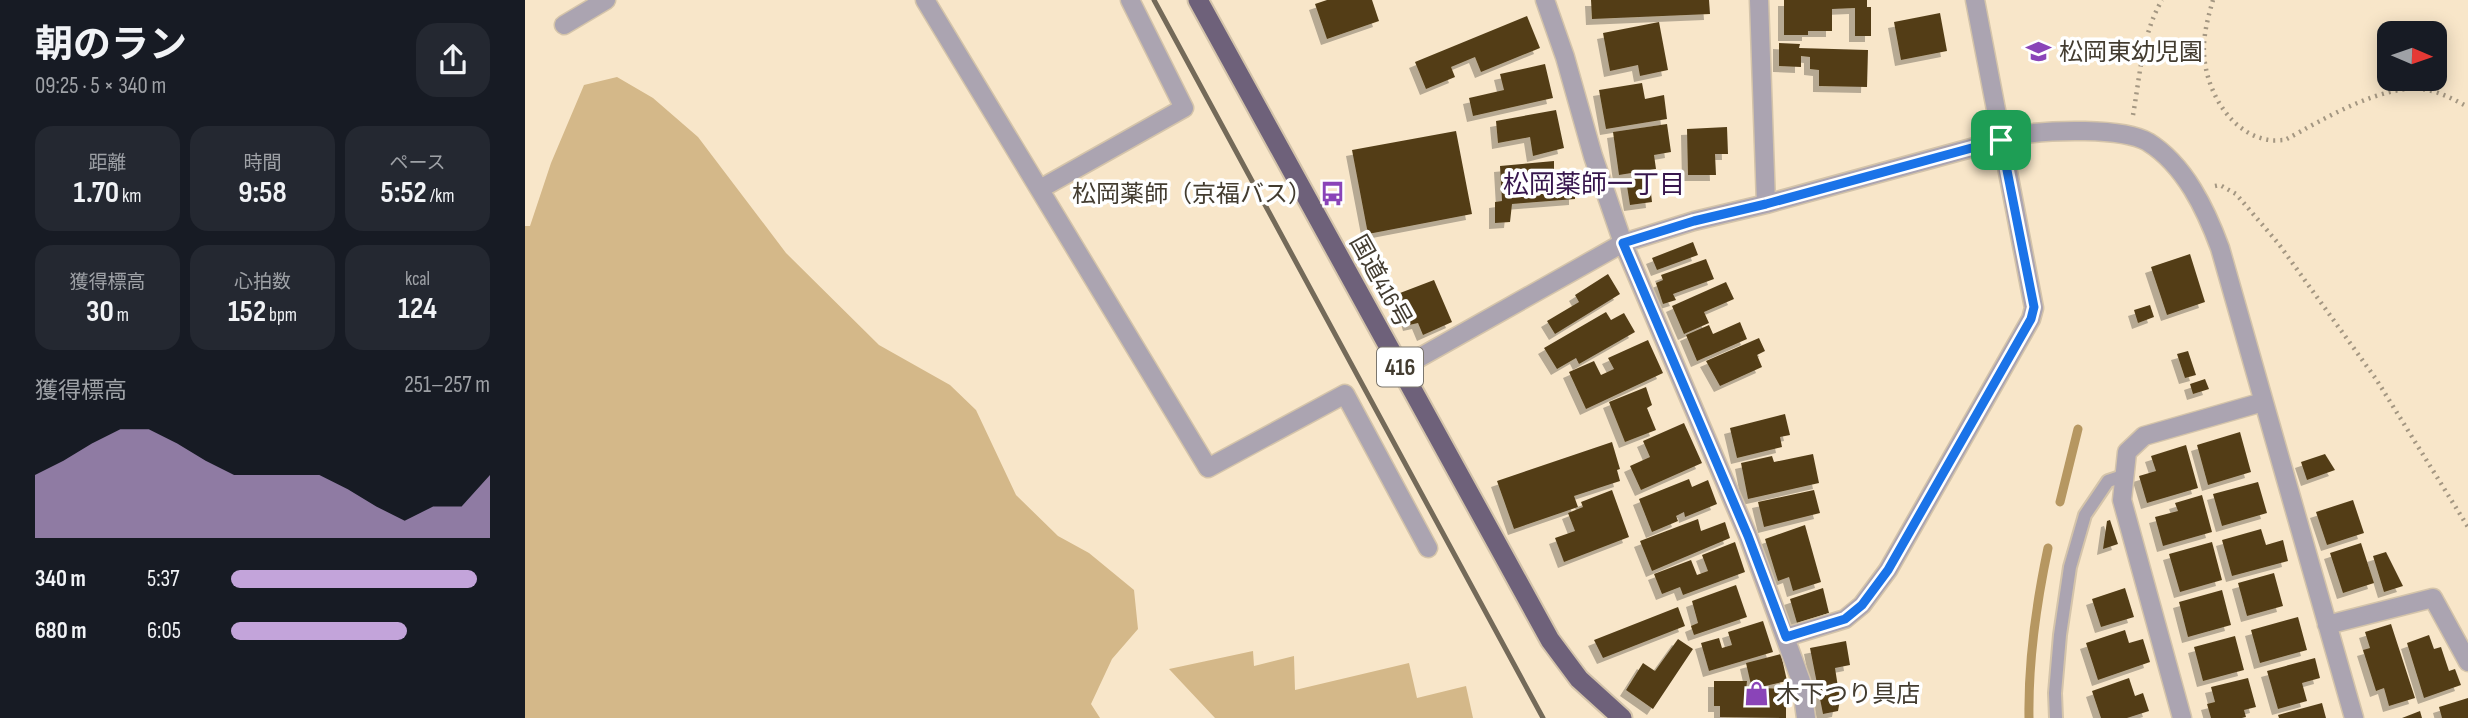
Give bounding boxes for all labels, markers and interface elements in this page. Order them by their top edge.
north arrow [2377,21,2447,91]
map controls [2377,21,2447,91]
text: 朝のラン [35,23,187,68]
button: share [416,23,490,97]
school or university icon: 松岡東幼児園 [2025,38,2053,66]
place label: 松岡東幼児園 [2059,38,2203,67]
text: 09:25 · 5 × 340 m [35,72,166,100]
pin [1971,110,2031,170]
icon: arrive [1982,121,2020,159]
text: 距離 [88,152,127,175]
text: 時間 [243,152,282,175]
text: ペース [389,152,446,175]
district label: 松岡薬師一丁目 [1503,170,1685,201]
text: 1.70 [74,175,119,211]
text: 9:58 [238,175,287,211]
text: 5:52 [381,175,427,211]
place label: 松岡薬師（京福バス） [1072,180,1312,209]
bus stop icon: 松岡薬師（京福バス） [1318,180,1346,208]
text: km [119,185,141,208]
text: /km [427,185,454,208]
street label: 国道416号 [1343,230,1418,332]
text: kcal [405,268,430,291]
text: 獲得標高 [69,271,146,294]
text: 心拍数 [234,271,291,294]
text: 124 [398,291,437,327]
text: 30 [86,294,114,330]
text: 152 [228,294,266,330]
text: m [114,304,129,327]
text: bpm [266,304,297,327]
road number: 416 [1377,348,1423,386]
text: 251–257 m [404,371,490,399]
text: 獲得標高 [35,377,127,405]
text: 340 m [35,565,86,593]
text: 5:37 [147,565,179,593]
text: 680 m [35,617,86,645]
text: 6:05 [147,617,181,645]
shop icon: 木下つり具店 [1742,680,1770,708]
place label: 木下つり具店 [1776,680,1920,709]

